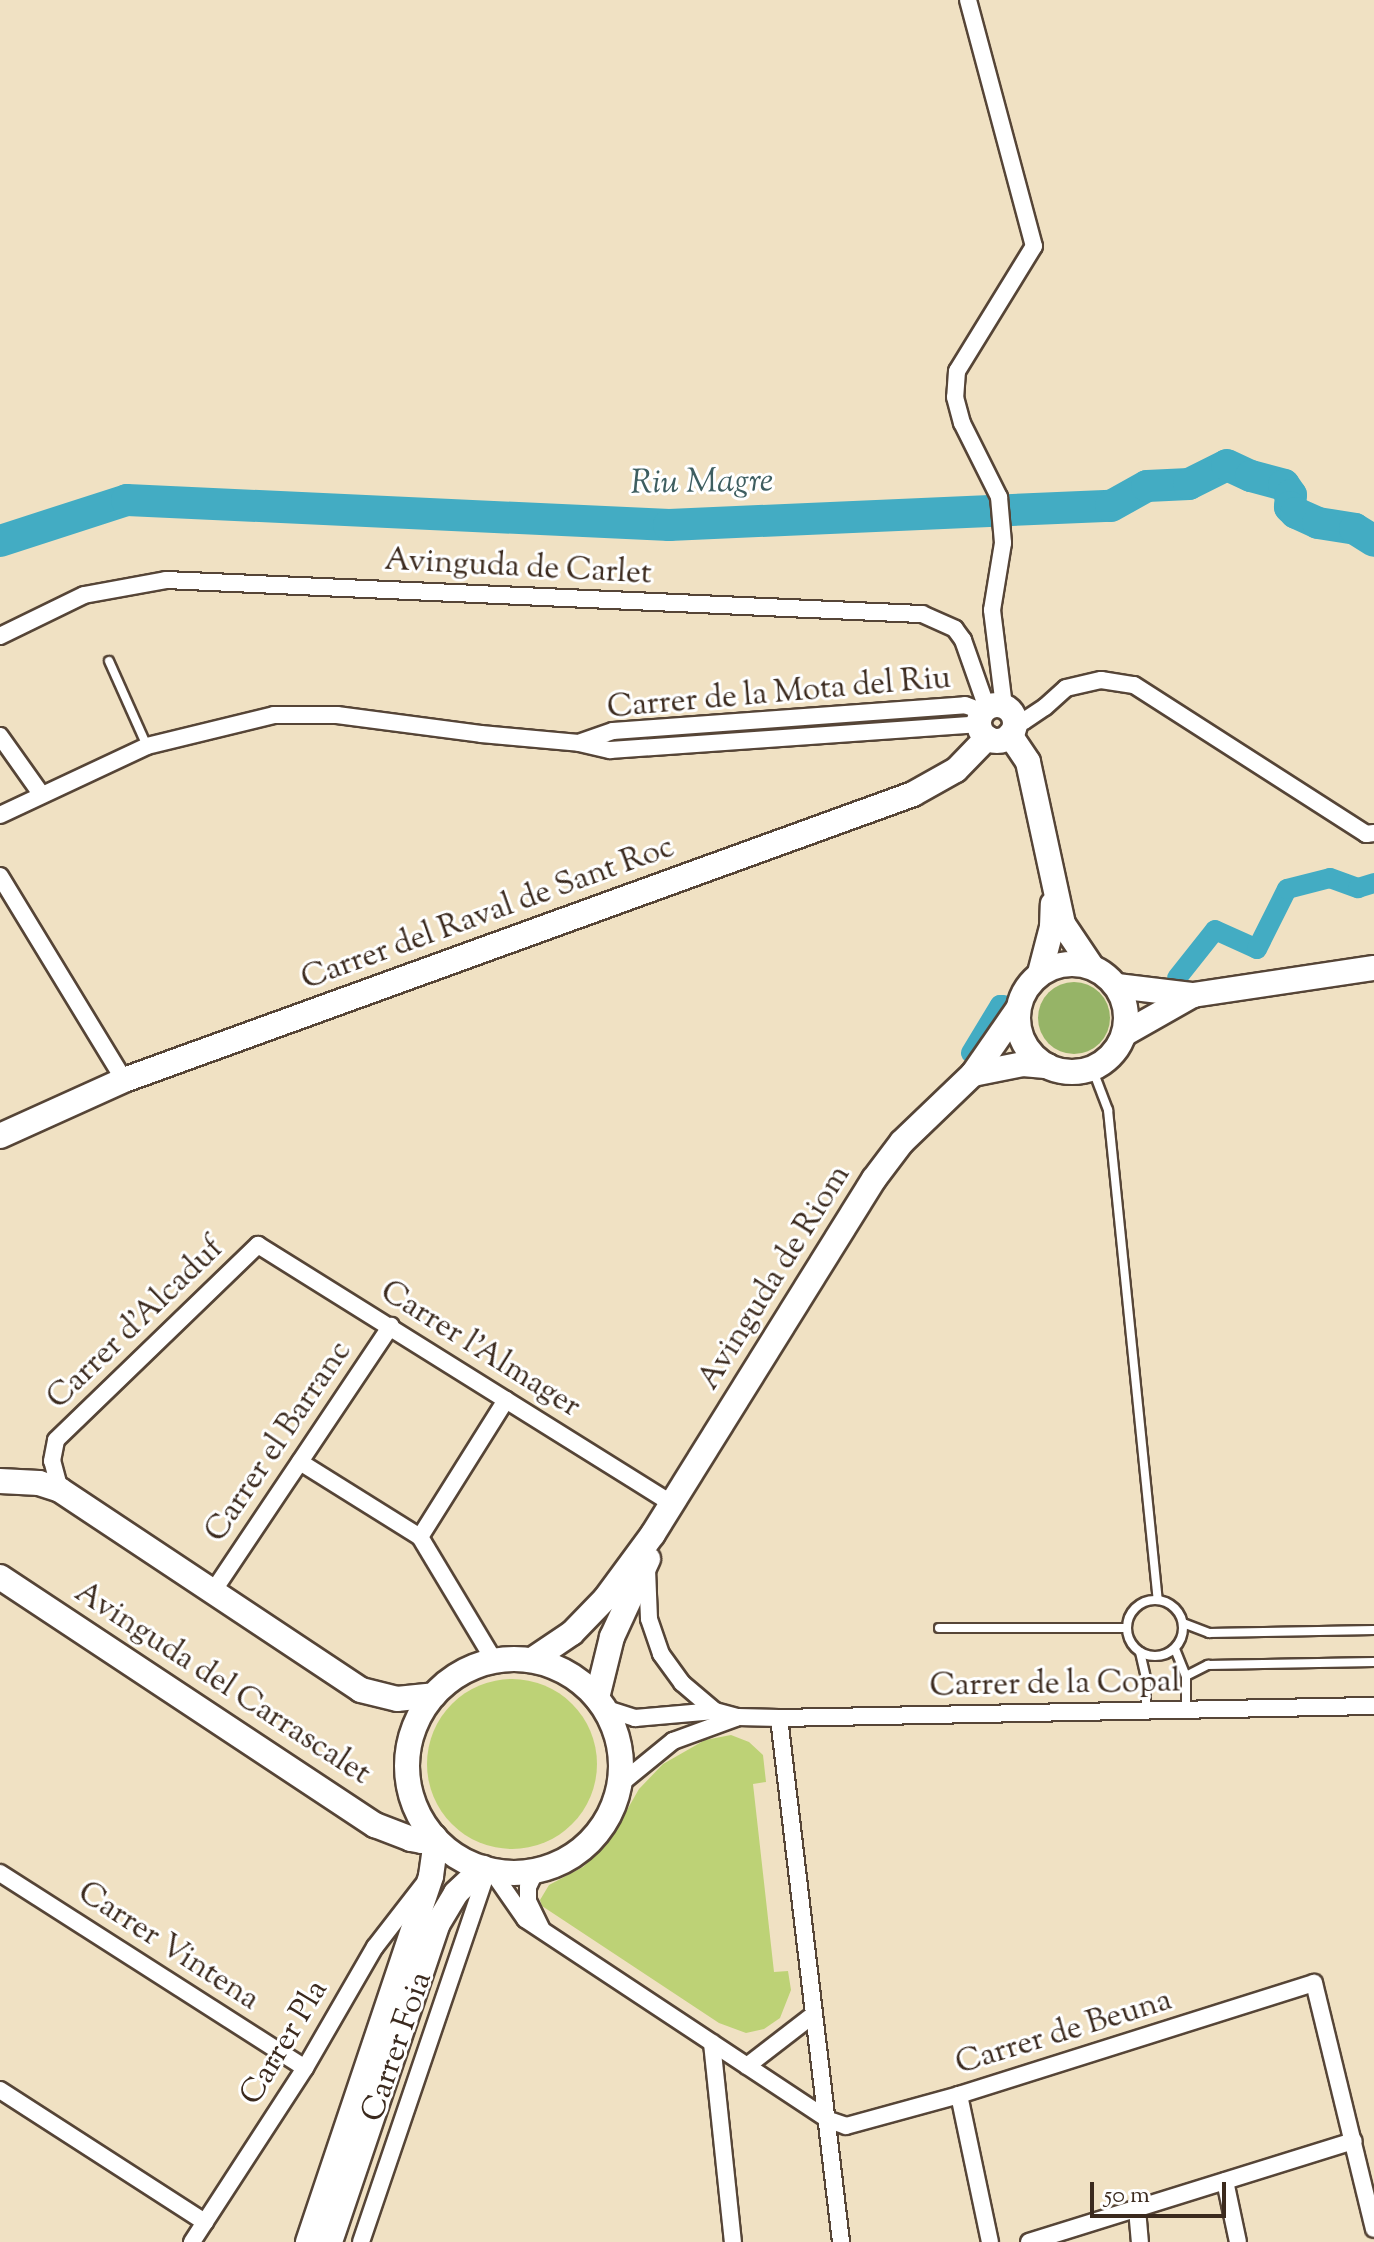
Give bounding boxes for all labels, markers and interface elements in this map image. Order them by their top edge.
water label: Riu Magre [630,461,774,505]
street label: Avinguda de Carlet [383,542,653,594]
street label: Carrer de la Mota del Riu [606,660,952,728]
street label: Carrer del Raval de Sant Roc [296,829,680,999]
street label: Avinguda de Riom [690,1159,860,1397]
street label: Carrer d'Alcaduf [40,1230,232,1418]
street label: Carrer l'Almager [373,1273,587,1427]
street label: Carrer el Barranc [198,1334,360,1550]
street label: Avinguda del Carrascalet [67,1574,377,1794]
street label: Carrer de la Copal [929,1664,1181,1706]
street label: Carrer Vintena [70,1874,266,2020]
street label: Carrer Foia [354,1967,442,2127]
street label: Carrer Pla [233,1973,337,2113]
street label: Carrer de Beuna [951,1982,1177,2084]
scale bar [1094,2166,1230,2216]
text: 50 m [1104,2179,1150,2213]

